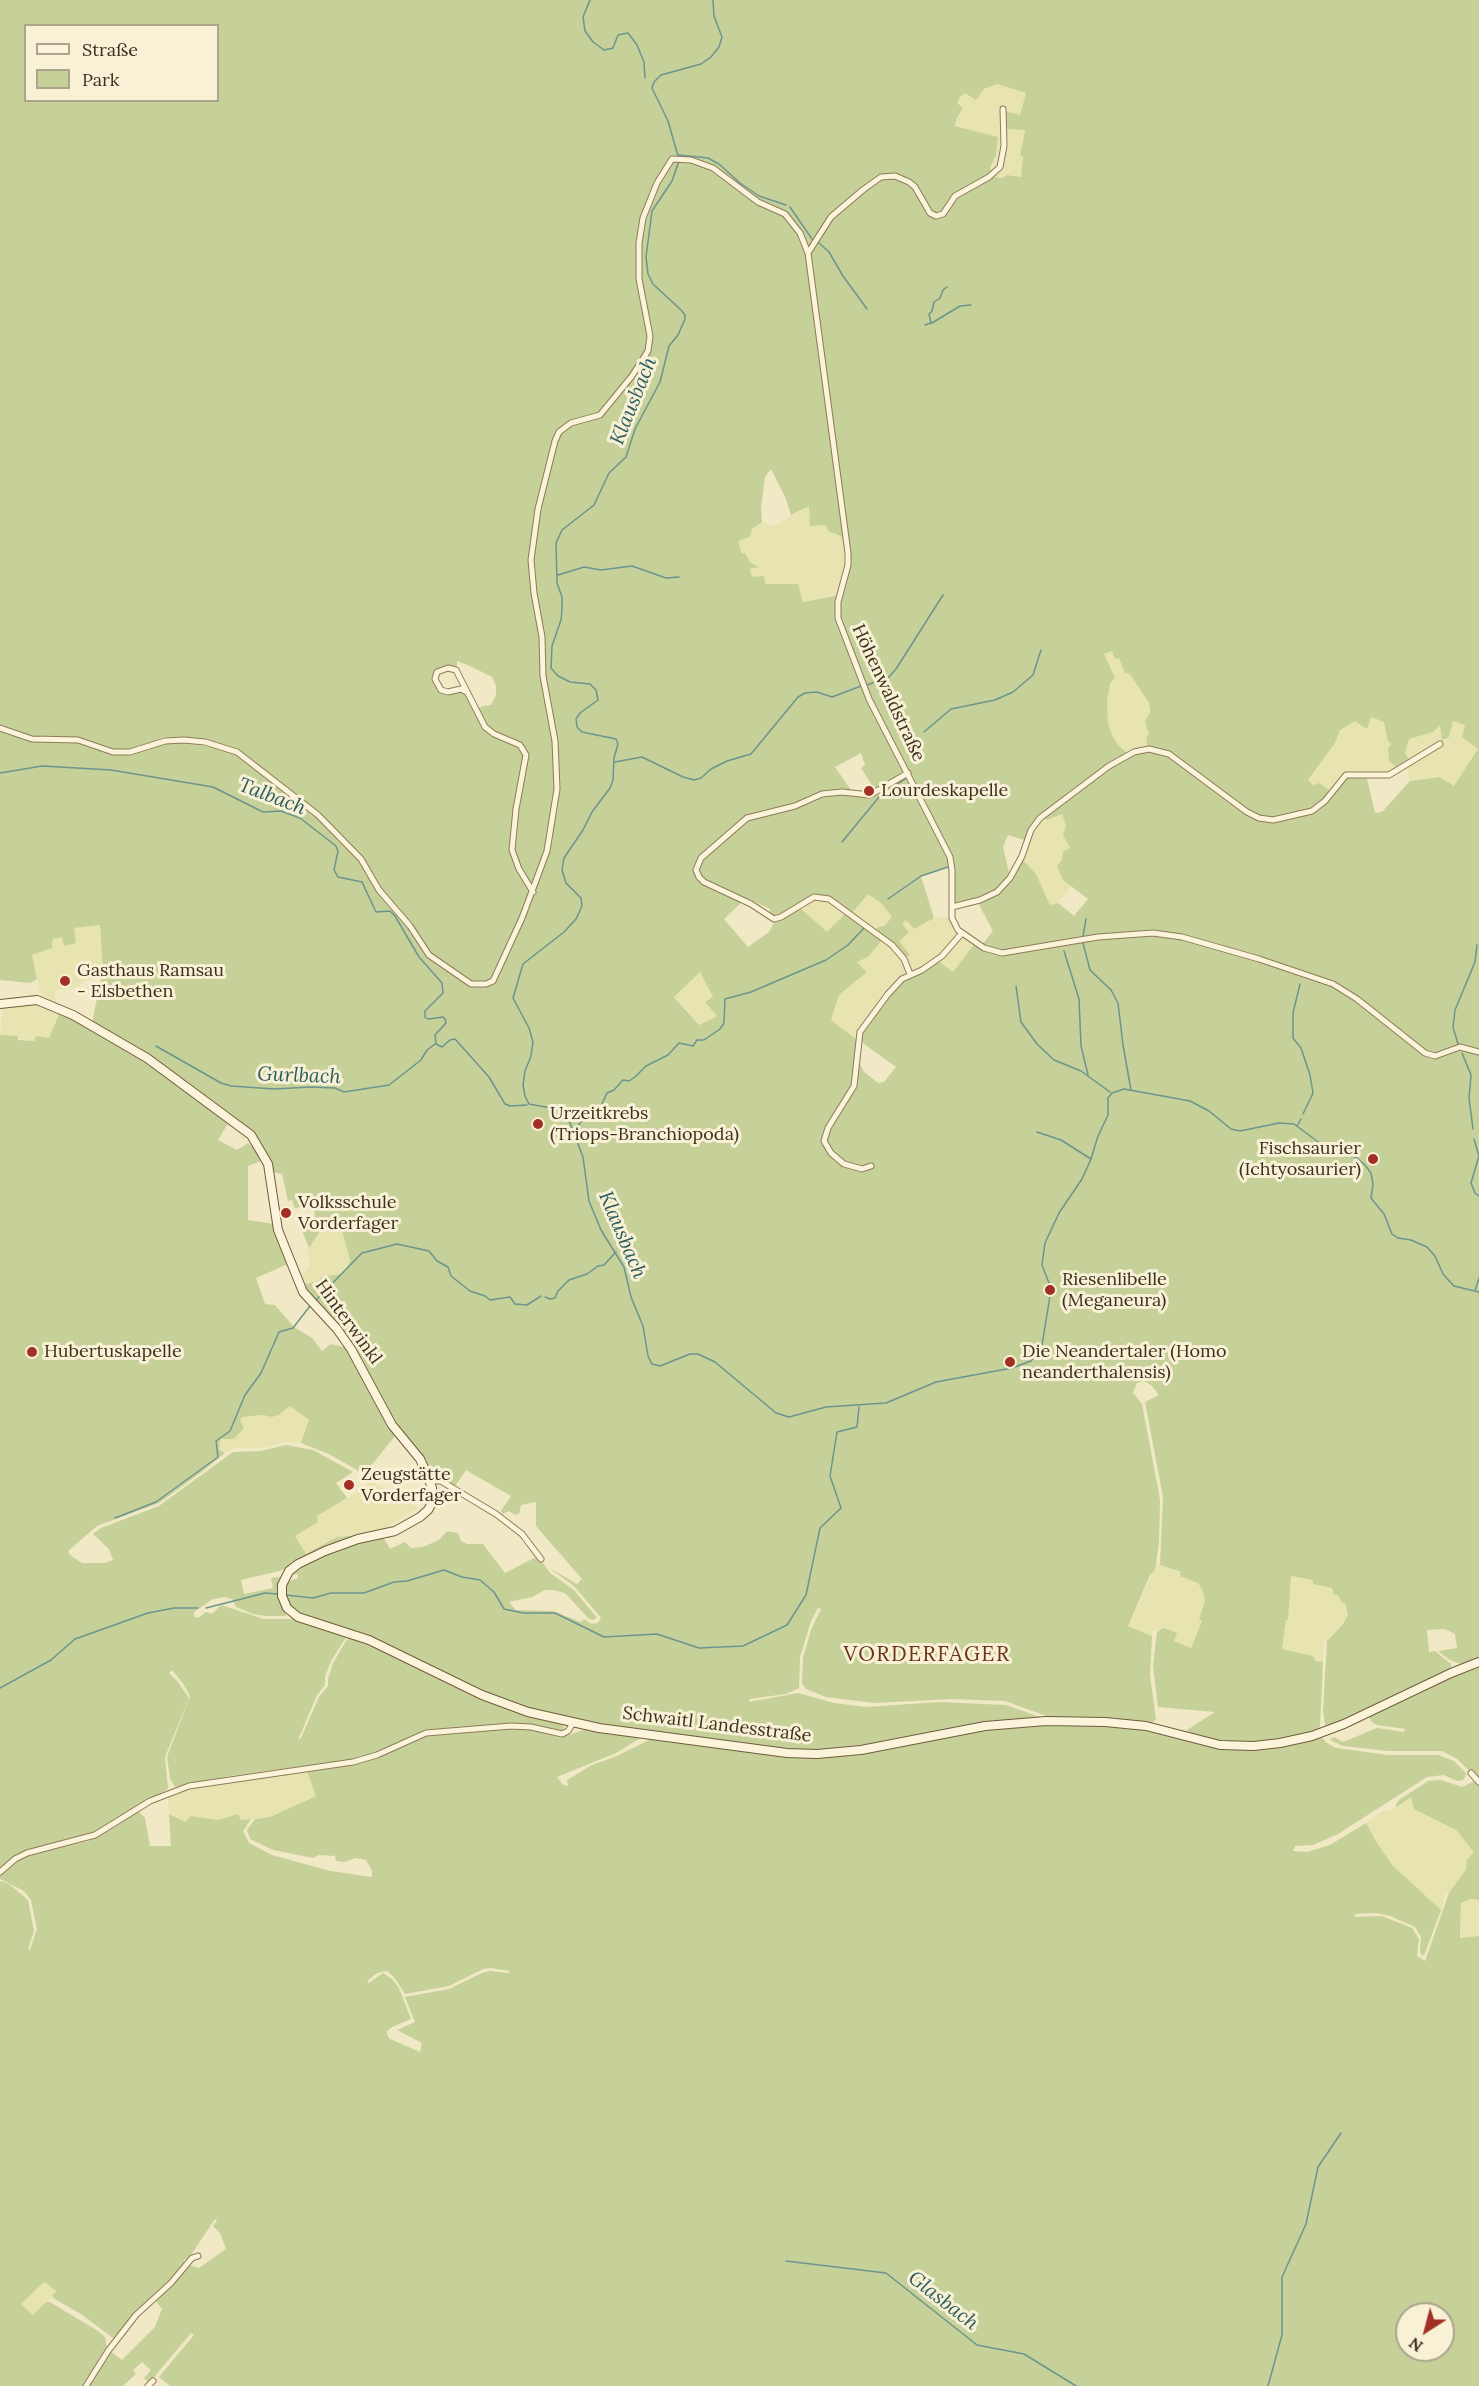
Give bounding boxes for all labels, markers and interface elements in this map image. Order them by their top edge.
legend [24,24,219,102]
text: Straße [82,38,138,61]
text: Park [82,68,119,91]
water label: Klausbach [606,354,662,448]
street label: Höhenwaldstraße [847,621,929,765]
water label: Talbach [235,773,309,821]
place label: Lourdeskapelle [881,780,1008,802]
marker: Lourdeskapelle [862,784,876,798]
place label: Gasthaus Ramsau - Elsbethen [77,960,224,1002]
marker: Gasthaus Ramsau - Elsbethen [58,974,72,988]
water label: Gurlbach [257,1063,341,1089]
place label: Urzeitkrebs (Triops-Branchiopoda) [550,1103,739,1146]
marker: Urzeitkrebs (Triops-Branchiopoda) [531,1117,545,1131]
place label: Fischsaurier (Ichtyosaurier) [1239,1138,1361,1180]
marker: Fischsaurier (Ichtyosaurier) [1366,1152,1380,1166]
water label: Klausbach [593,1188,651,1282]
place label: Volksschule Vorderfager [298,1192,398,1234]
marker: Volksschule Vorderfager [279,1206,293,1220]
place label: Riesenlibelle (Meganeura) [1062,1269,1167,1312]
street label: Hinterwinkl [310,1275,386,1369]
marker: Riesenlibelle (Meganeura) [1043,1283,1057,1297]
place label: Hubertuskapelle [44,1341,182,1363]
place label: Die Neandertaler (Homo neanderthalensis) [1022,1341,1227,1384]
marker: Hubertuskapelle [25,1345,39,1359]
marker: Die Neandertaler (Homo neanderthalensis) [1003,1355,1017,1369]
place label: Zeugstätte Vorderfager [361,1464,461,1506]
marker: Zeugstätte Vorderfager [342,1478,356,1492]
district label: VORDERFAGER [843,1642,1011,1668]
street label: Schwaitl Landesstraße [621,1703,813,1747]
water label: Glasbach [903,2266,983,2336]
north arrow [1395,2302,1455,2362]
text: N [1405,2333,1426,2357]

